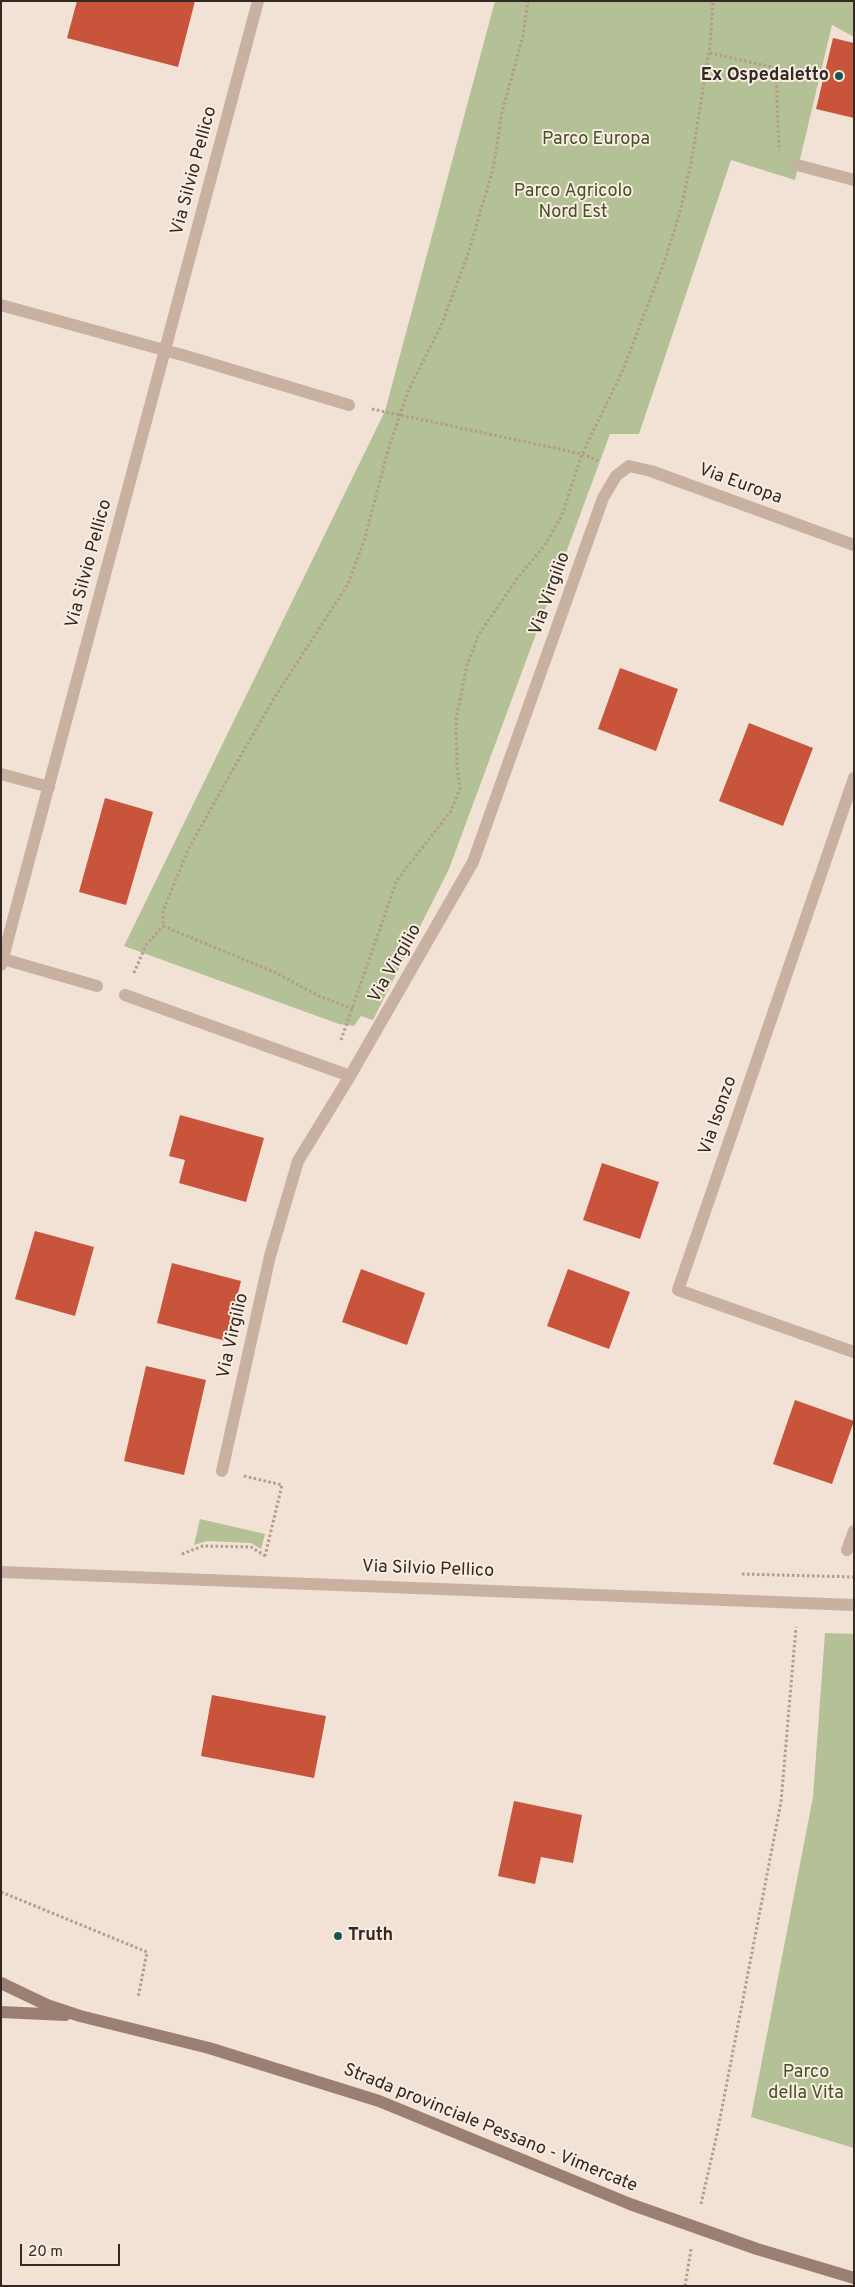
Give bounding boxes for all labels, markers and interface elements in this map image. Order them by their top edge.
place label: Ex Ospedaletto [701,65,829,87]
marker: Ex Ospedaletto [833,70,845,82]
street label: Via Silvio Pellico [167,104,223,238]
park label: Parco Europa [542,129,650,151]
park label: Parco Agricolo Nord Est [514,181,632,223]
street label: Via Europa [695,460,785,510]
street label: Via Silvio Pellico [62,497,118,631]
street label: Via Virgilio [526,549,576,639]
street label: Via Virgilio [365,921,427,1007]
street label: Via Isonzo [695,1074,743,1158]
street label: Via Virgilio [214,1291,254,1381]
street label: Via Silvio Pellico [361,1557,495,1583]
place label: Truth [348,1925,393,1947]
marker: Truth [332,1930,344,1942]
street label: Strada provinciale Pessano - Vimercate [340,2060,640,2198]
park label: Parco della Vita [768,2062,844,2104]
scale bar [22,2234,122,2266]
text: 20 m [28,2243,63,2262]

